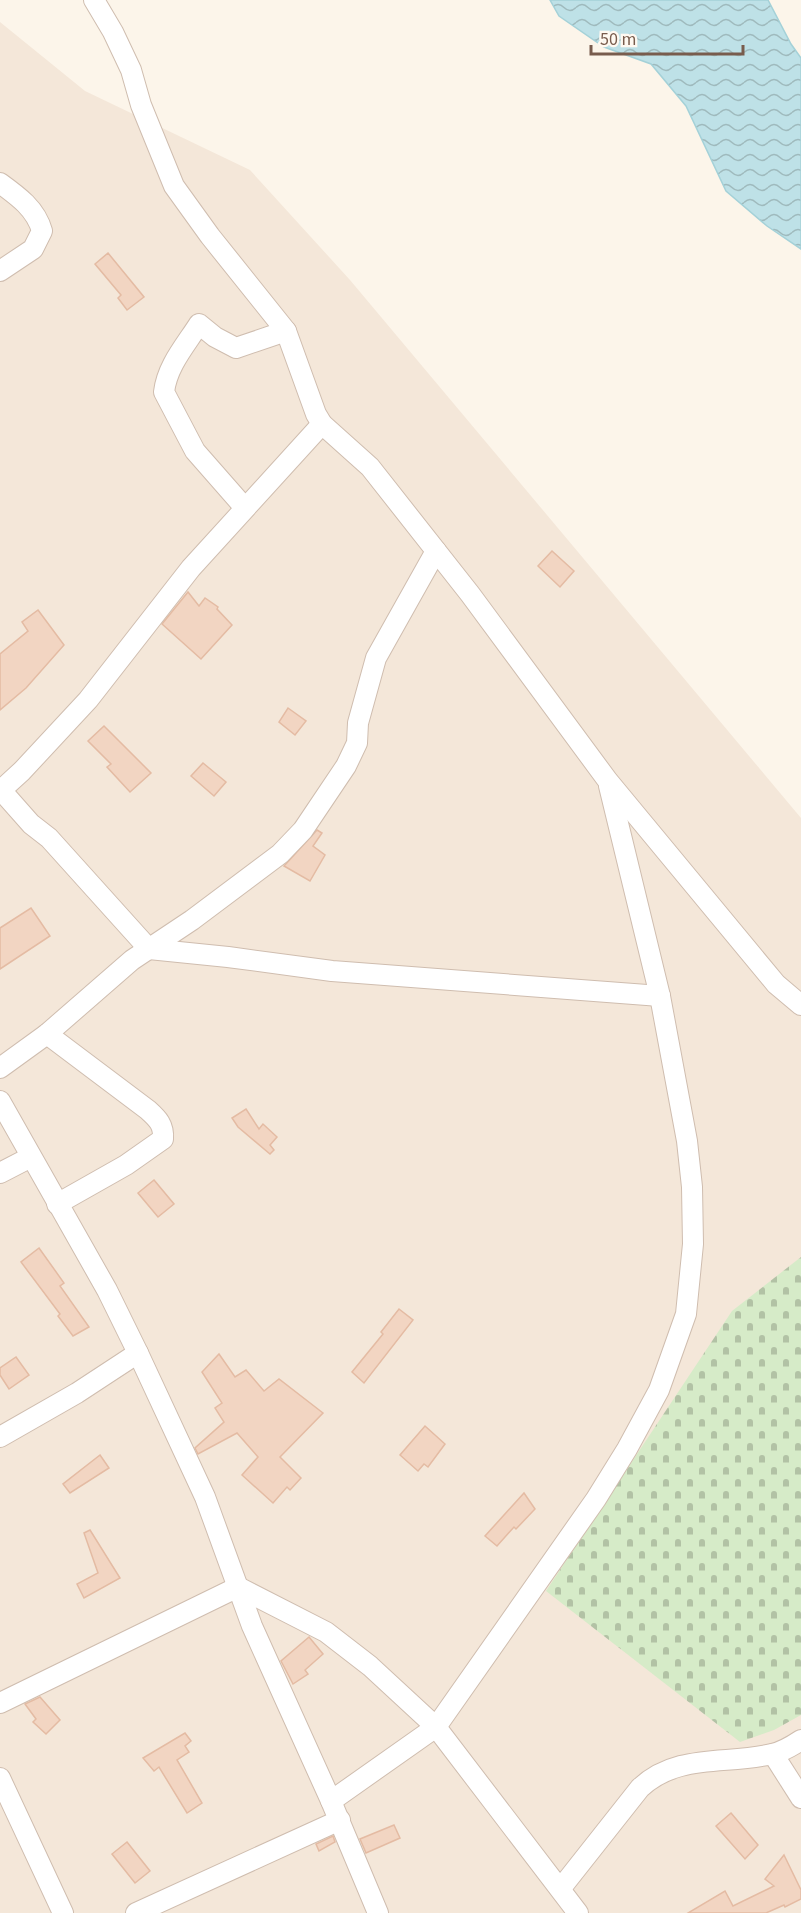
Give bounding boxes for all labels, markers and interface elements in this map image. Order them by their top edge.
scale bar [591,18,742,56]
text: 50 m [600,27,636,52]

